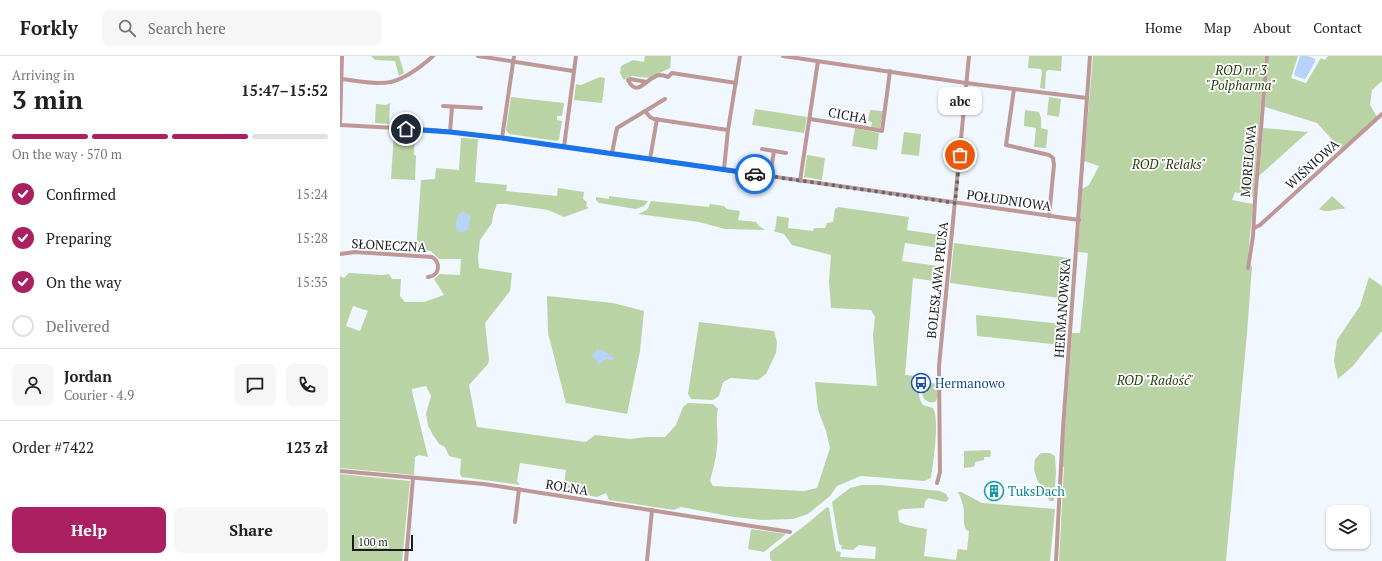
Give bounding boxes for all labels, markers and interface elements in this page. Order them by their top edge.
search box [102,10,382,46]
text: Forkly [20,15,78,40]
icon: search [116,17,138,39]
text: Search here [148,18,226,38]
text: Home [1145,18,1182,37]
text: Map [1204,18,1231,37]
text: About [1253,18,1291,37]
text: Contact [1313,18,1362,37]
park label: ROD nr 3 "Polpharma" [1206,61,1276,94]
text: Arriving in [12,66,75,84]
text: 15:47–15:52 [241,80,328,100]
text: 3 min [12,82,83,116]
callout: abc [938,87,982,115]
text: abc [949,92,971,110]
street label: CICHA [827,103,869,127]
pin [389,112,423,146]
icon: home [395,118,417,140]
street label: MORELOWA [1236,124,1260,198]
street label: WIŚNIOWA [1281,135,1343,193]
pin [943,138,977,172]
icon: bag [949,144,971,166]
text: On the way · 570 m [12,145,122,163]
courier [735,154,775,194]
park label: ROD "Relaks" [1131,155,1206,173]
icon: car [744,163,766,185]
icon: check [12,183,34,205]
text: Confirmed [46,184,116,204]
text: 15:24 [296,185,328,203]
street label: POŁUDNIOWA [965,185,1053,215]
street label: BOLESŁAWA PRUSA [922,221,952,339]
icon: check [12,227,34,249]
text: Preparing [46,228,111,248]
text: 15:28 [296,229,328,247]
street label: SŁONECZNA [351,234,427,256]
street label: HERMANOWSKA [1050,257,1074,359]
icon: check [12,271,34,293]
text: On the way [46,272,121,292]
text: 15:35 [296,273,328,291]
text: Delivered [46,316,110,336]
button: person [12,364,54,406]
button: chat [234,364,276,406]
button: phone [286,364,328,406]
text: Jordan [64,366,112,386]
park label: ROD "Radość" [1116,371,1193,389]
bus stop icon: Hermanowo [910,372,932,394]
place label: Hermanowo [935,374,1005,392]
text: Courier · 4.9 [64,386,134,404]
text: Order #7422 [12,437,94,457]
text: 123 zł [286,437,328,457]
street label: ROLNA [544,475,590,499]
building icon: TuksDach [983,480,1005,502]
place label: TuksDach [1008,482,1065,500]
map controls [1326,505,1370,549]
button: layers [1326,505,1370,549]
button: Help [12,507,166,553]
button: Share [174,507,328,553]
scale bar [352,533,413,552]
text: 100 m [358,535,388,549]

